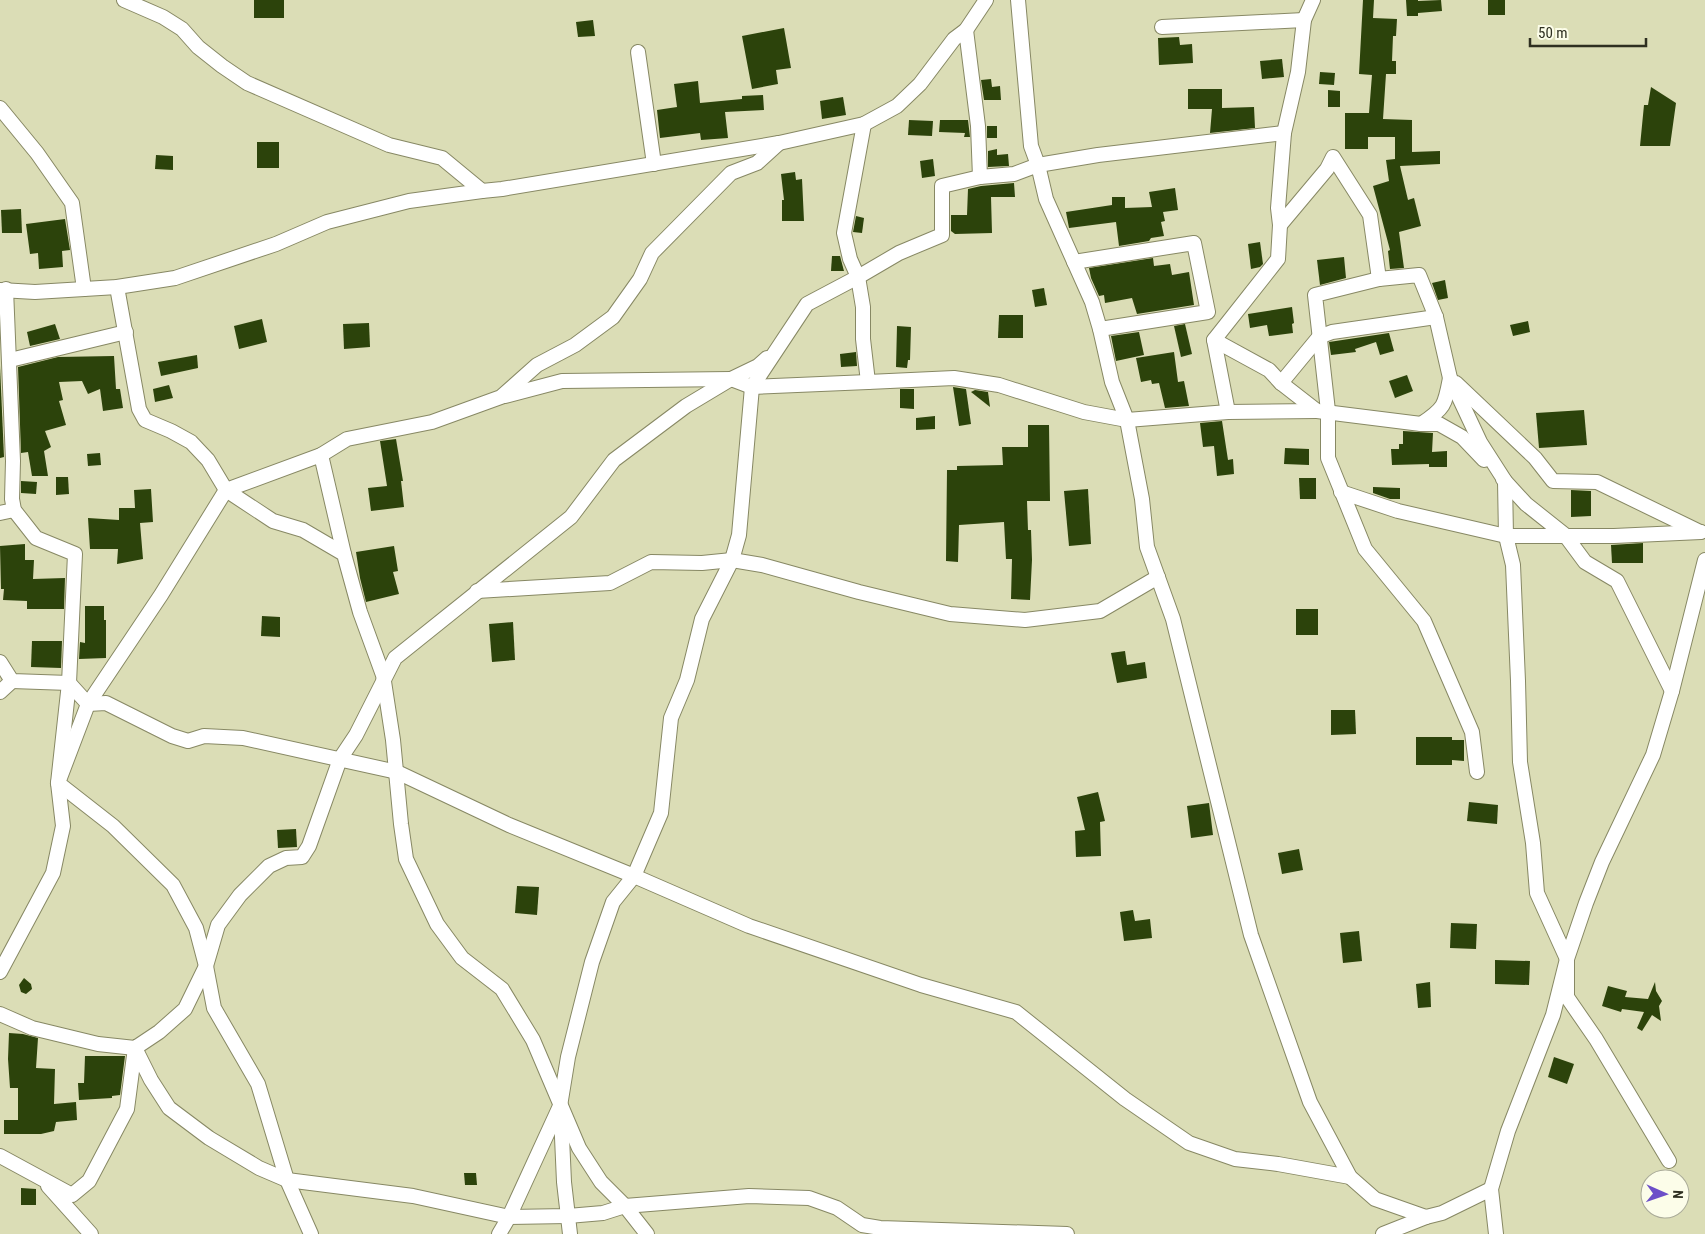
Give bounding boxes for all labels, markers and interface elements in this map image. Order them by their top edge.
scale bar [1530,15,1646,47]
text: 50 m [1538,24,1568,42]
north arrow [1640,1169,1690,1219]
text: N [1670,1190,1686,1199]

